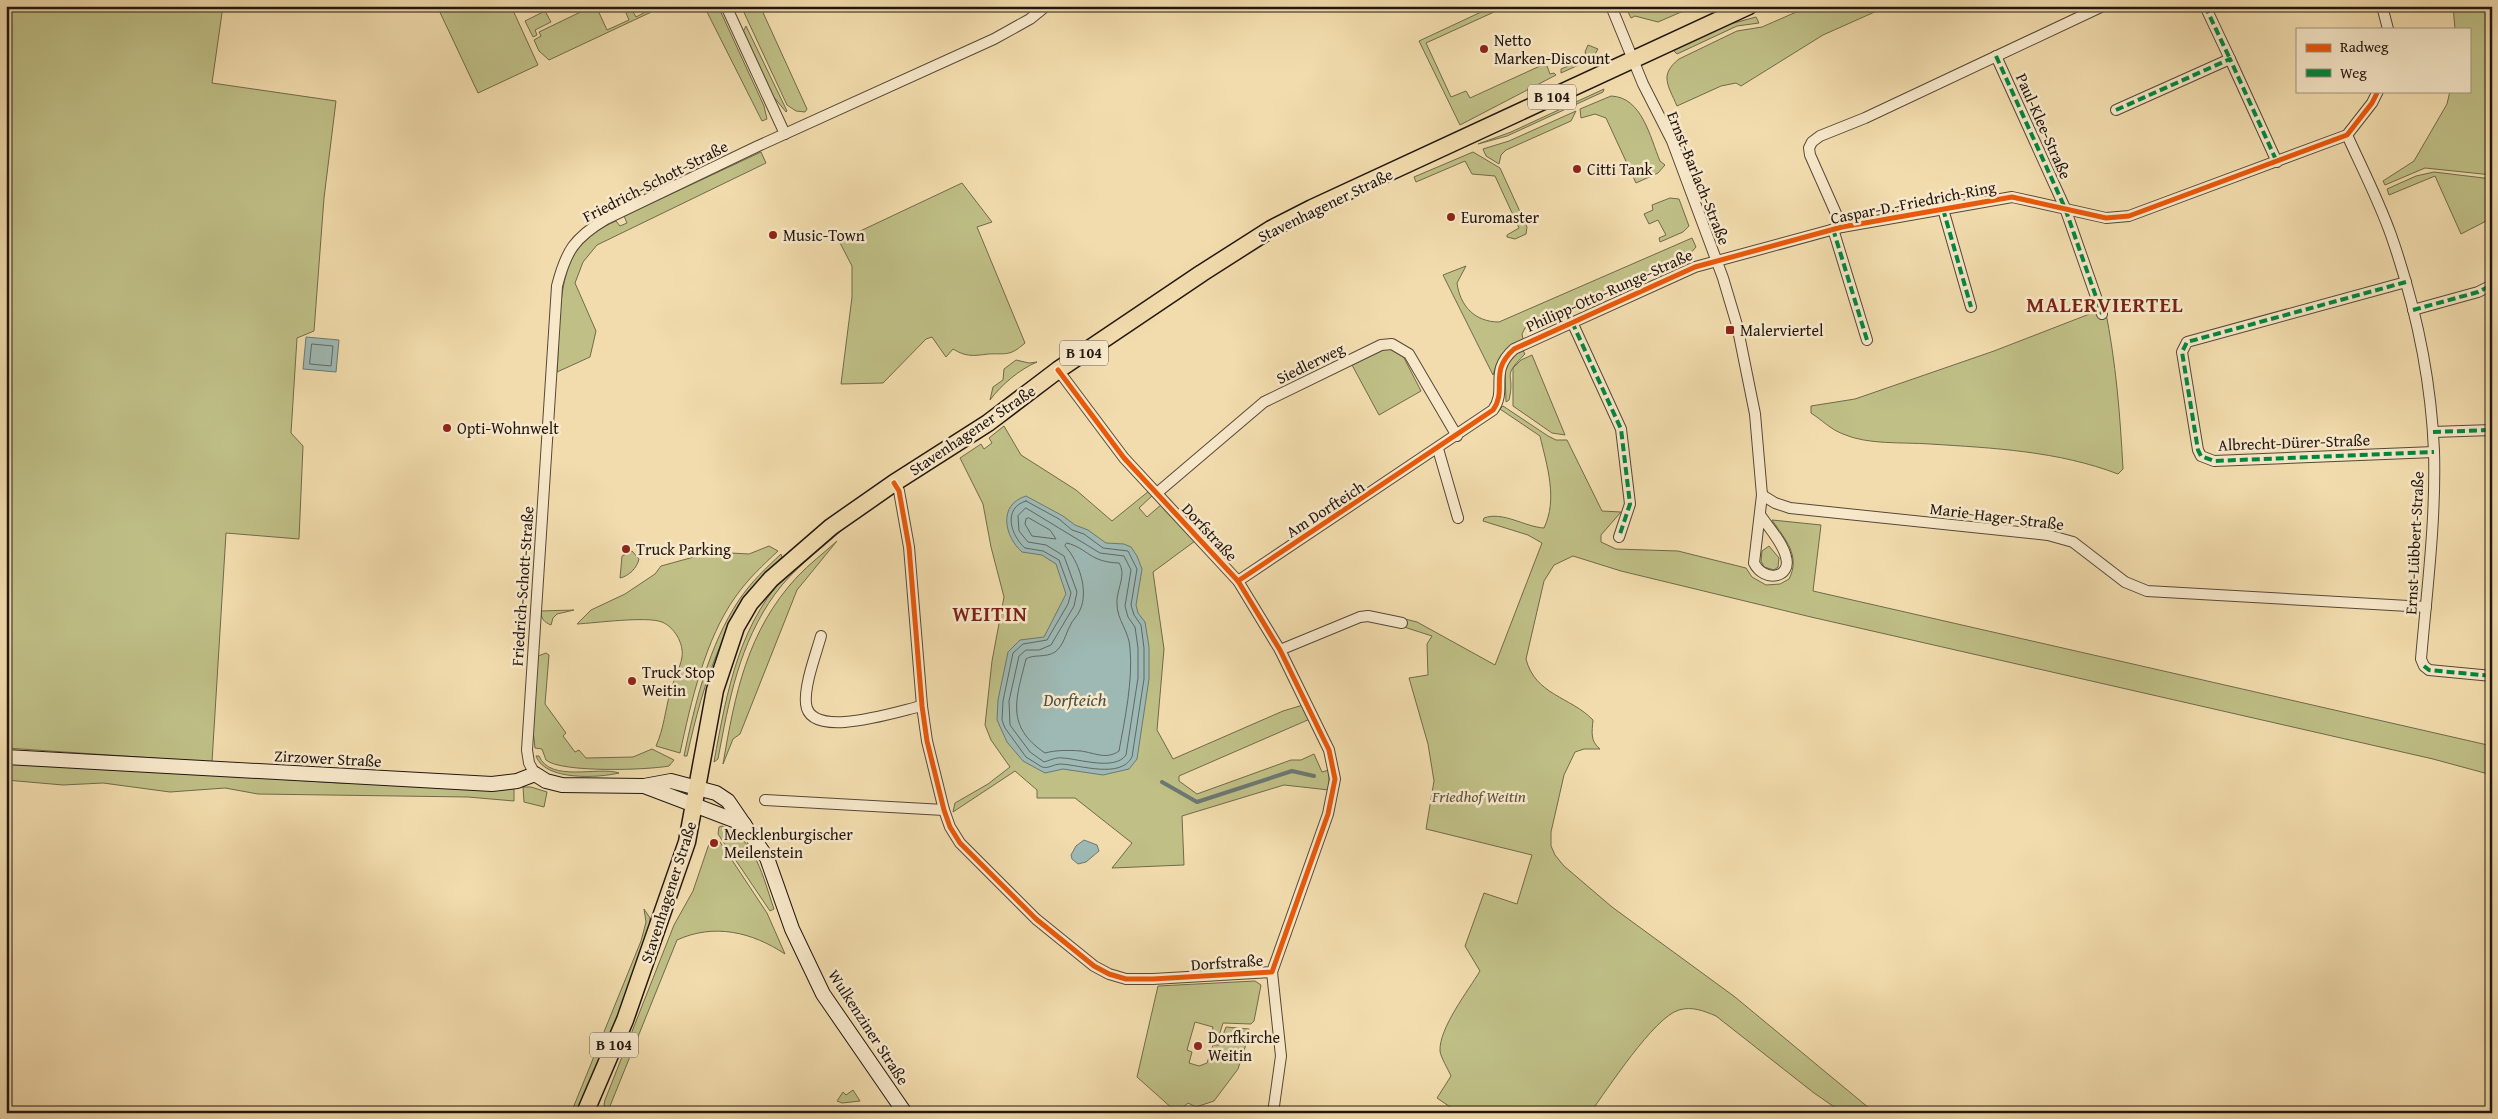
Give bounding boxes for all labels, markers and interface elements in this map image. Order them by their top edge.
place label: Netto Marken-Discount [1494,28,1611,70]
legend [2296,28,2470,92]
text: Radweg [2340,36,2389,57]
marker: Netto Marken-Discount [1478,43,1490,55]
text: Weg [2340,62,2367,83]
street label: Paul-Klee-Straße [2010,69,2078,183]
road number: B 104 [1528,84,1576,110]
street label: Ernst-Barlach-Straße [1661,108,1737,248]
street label: Friedrich-Schott-Straße [578,134,732,228]
place label: Citti Tank [1587,157,1653,181]
street label: Stavenhagener Straße [1253,162,1397,248]
marker: Citti Tank [1571,163,1583,175]
street label: Caspar-D.-Friedrich-Ring [1828,174,1998,230]
place label: Euromaster [1461,205,1539,229]
marker: Euromaster [1445,211,1457,223]
place label: Music-Town [783,223,865,247]
marker: Music-Town [767,229,779,241]
street label: Philipp-Otto-Runge-Straße [1522,242,1696,338]
district label: MALERVIERTEL [2026,289,2184,320]
place label: Malerviertel [1740,318,1824,342]
marker: Malerviertel [1724,324,1736,336]
street label: Siedlerweg [1272,336,1348,390]
road number: B 104 [1060,340,1108,366]
street label: Stavenhagener Straße [904,379,1040,481]
place label: Opti-Wohnwelt [457,416,559,440]
marker: Opti-Wohnwelt [441,422,453,434]
street label: Albrecht-Dürer-Straße [2218,427,2370,457]
street label: Ernst-Lübbert-Straße [2398,471,2430,615]
street label: Am Dorfteich [1281,475,1369,543]
street label: Marie-Hager-Straße [1929,496,2065,536]
street label: Dorfstraße [1177,497,1243,567]
street label: Friedrich-Schott-Straße [504,505,540,667]
place label: Truck Parking [636,537,731,561]
marker: Truck Parking [620,543,632,555]
district label: WEITIN [952,598,1028,629]
place label: Truck Stop Weitin [642,660,715,702]
marker: Truck Stop Weitin [626,675,638,687]
water label: Dorfteich [1042,686,1107,713]
street label: Zirzower Straße [274,743,382,773]
park label: Friedhof Weitin [1431,784,1526,808]
street label: Stavenhagener Straße [634,818,702,966]
place label: Mecklenburgischer Meilenstein [724,822,853,864]
marker: Mecklenburgischer Meilenstein [708,837,720,849]
street label: Dorfstraße [1190,948,1264,976]
street label: Wulkenziner Straße [823,964,915,1090]
place label: Dorfkirche Weitin [1208,1025,1280,1067]
road number: B 104 [590,1032,638,1058]
marker: Dorfkirche Weitin [1192,1040,1204,1052]

